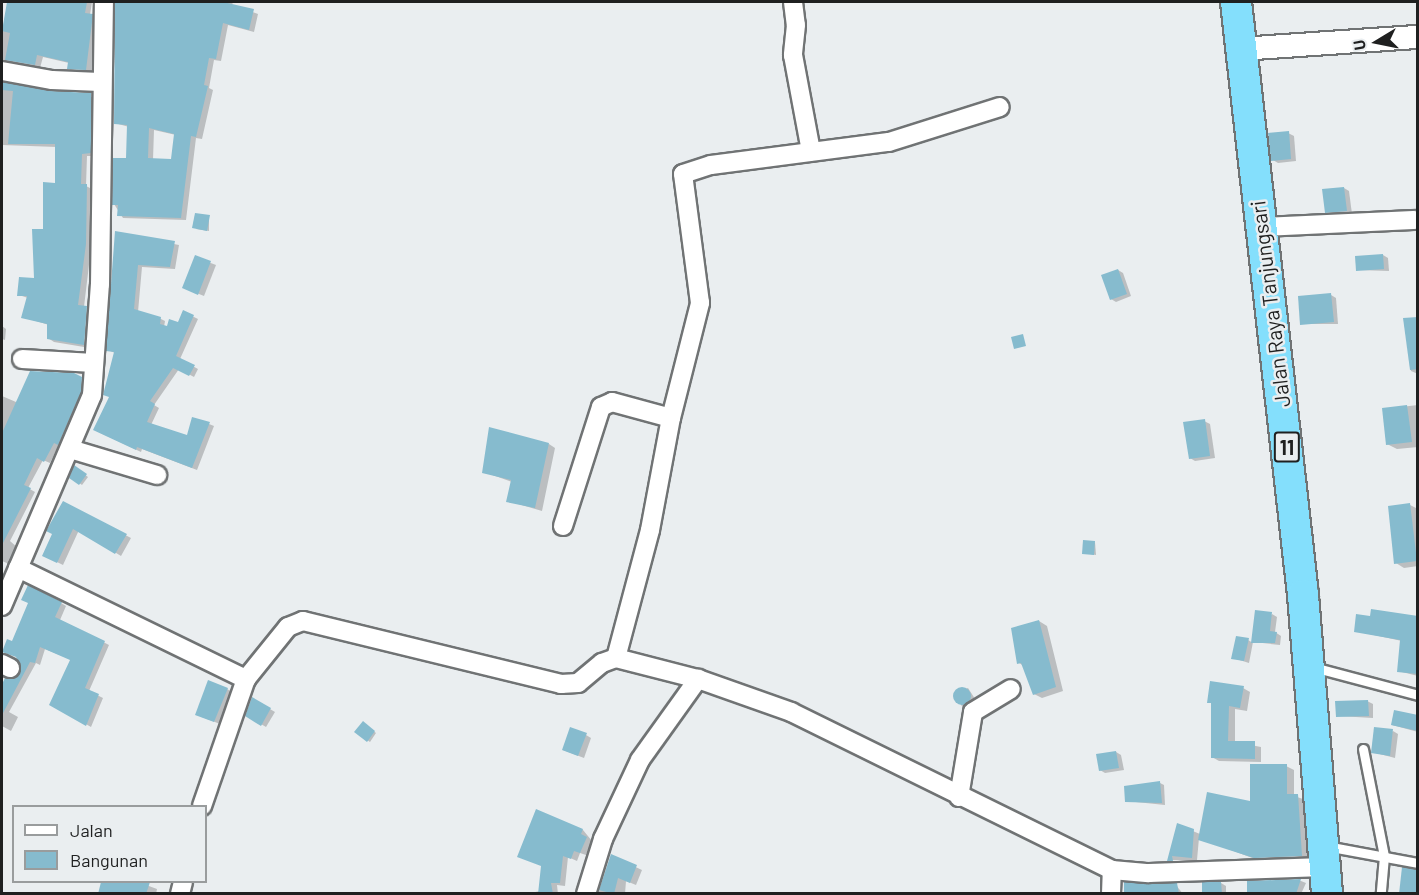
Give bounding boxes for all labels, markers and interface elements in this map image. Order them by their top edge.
north arrow [1347,12,1407,72]
text: U [1349,39,1369,52]
street label: Jalan Raya Tanjungsari [1245,199,1295,409]
road number: 11 [1274,430,1300,464]
legend [12,805,207,883]
text: Jalan [70,819,113,841]
text: Bangunan [70,849,148,871]

